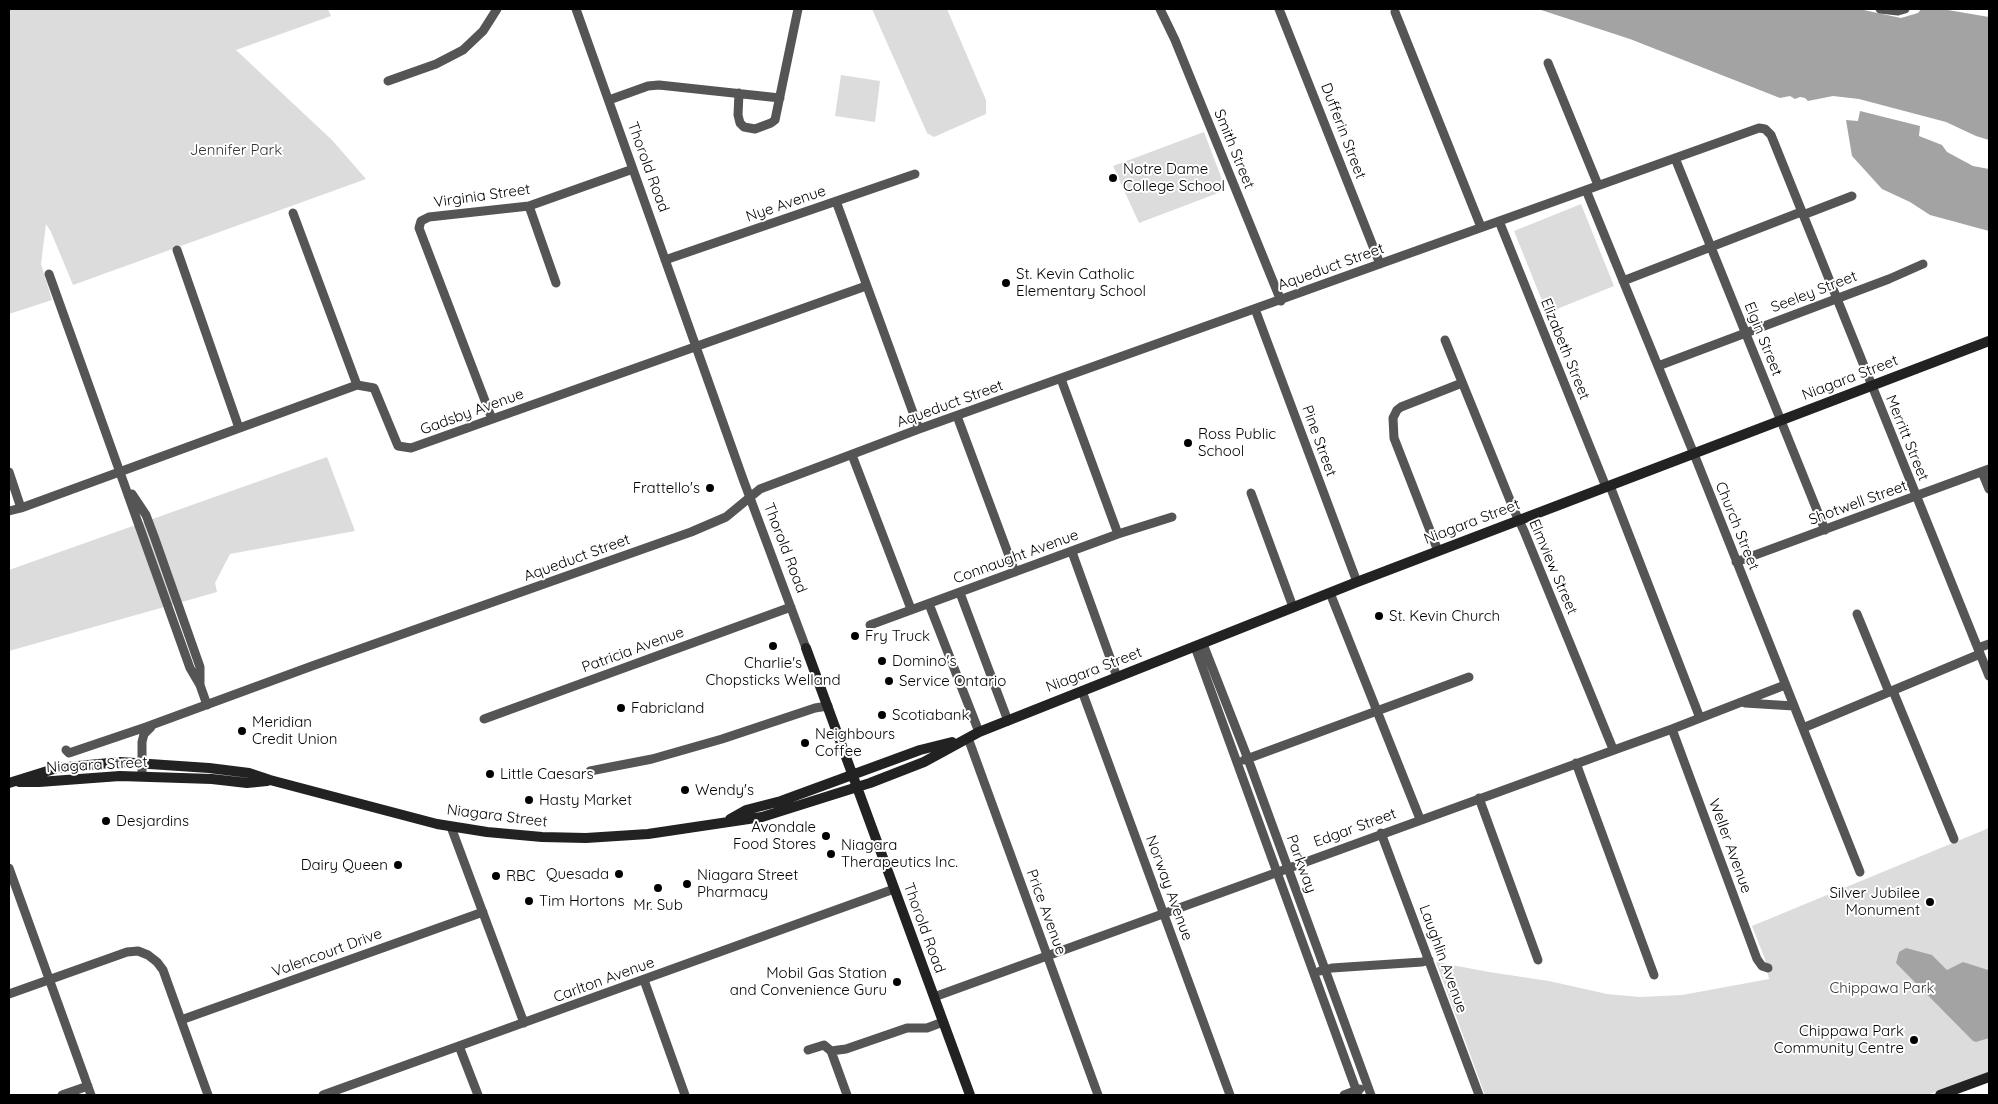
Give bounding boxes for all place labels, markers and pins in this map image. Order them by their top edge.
place label: Notre Dame College School [1123,160,1225,195]
marker: Notre Dame College School [1107,172,1119,184]
place label: St. Kevin Catholic Elementary School [1016,265,1146,300]
marker: St. Kevin Catholic Elementary School [1000,277,1012,289]
place label: Ross Public School [1198,425,1276,460]
marker: Ross Public School [1182,437,1194,449]
place label: Frattello's [633,479,700,497]
marker: Frattello's [704,482,716,494]
place label: St. Kevin Church [1389,607,1500,625]
marker: St. Kevin Church [1373,610,1385,622]
place label: Fry Truck [865,627,930,645]
marker: Fry Truck [849,630,861,642]
marker: Charlie's Chopsticks Welland [767,640,779,652]
place label: Domino's [892,652,957,670]
place label: Charlie's Chopsticks Welland [705,654,841,689]
marker: Domino's [876,655,888,667]
place label: Service Ontario [899,672,1006,690]
marker: Service Ontario [883,675,895,687]
place label: Fabricland [631,699,704,717]
marker: Fabricland [615,702,627,714]
place label: Scotiabank [892,706,970,724]
marker: Scotiabank [876,709,888,721]
place label: Meridian Credit Union [252,713,337,748]
marker: Meridian Credit Union [236,725,248,737]
place label: Neighbours Coffee [815,725,895,760]
marker: Neighbours Coffee [799,737,811,749]
place label: Little Caesars [500,765,594,783]
marker: Little Caesars [484,768,496,780]
place label: Wendy's [695,781,754,799]
marker: Wendy's [679,784,691,796]
place label: Hasty Market [539,791,632,809]
marker: Hasty Market [523,794,535,806]
place label: Desjardins [116,812,189,830]
marker: Desjardins [100,815,112,827]
place label: Avondale Food Stores [733,818,816,853]
marker: Avondale Food Stores [820,830,832,842]
place label: Niagara Therapeutics Inc. [841,836,958,871]
marker: Niagara Therapeutics Inc. [825,848,837,860]
place label: Dairy Queen [301,856,388,874]
marker: Dairy Queen [392,859,404,871]
place label: Quesada [546,865,609,883]
place label: Niagara Street Pharmacy [697,866,798,901]
place label: RBC [506,867,536,885]
marker: Quesada [613,868,625,880]
marker: RBC [490,870,502,882]
marker: Niagara Street Pharmacy [681,878,693,890]
marker: Mr. Sub [652,882,664,894]
place label: Silver Jubilee Monument [1829,884,1920,919]
place label: Tim Hortons [539,892,624,910]
marker: Tim Hortons [523,895,535,907]
place label: Mr. Sub [633,896,683,914]
marker: Silver Jubilee Monument [1924,896,1936,908]
place label: Mobil Gas Station and Convenience Guru [730,964,887,999]
marker: Mobil Gas Station and Convenience Guru [891,976,903,988]
place label: Chippawa Park Community Centre [1774,1022,1904,1057]
marker: Chippawa Park Community Centre [1908,1034,1920,1046]

